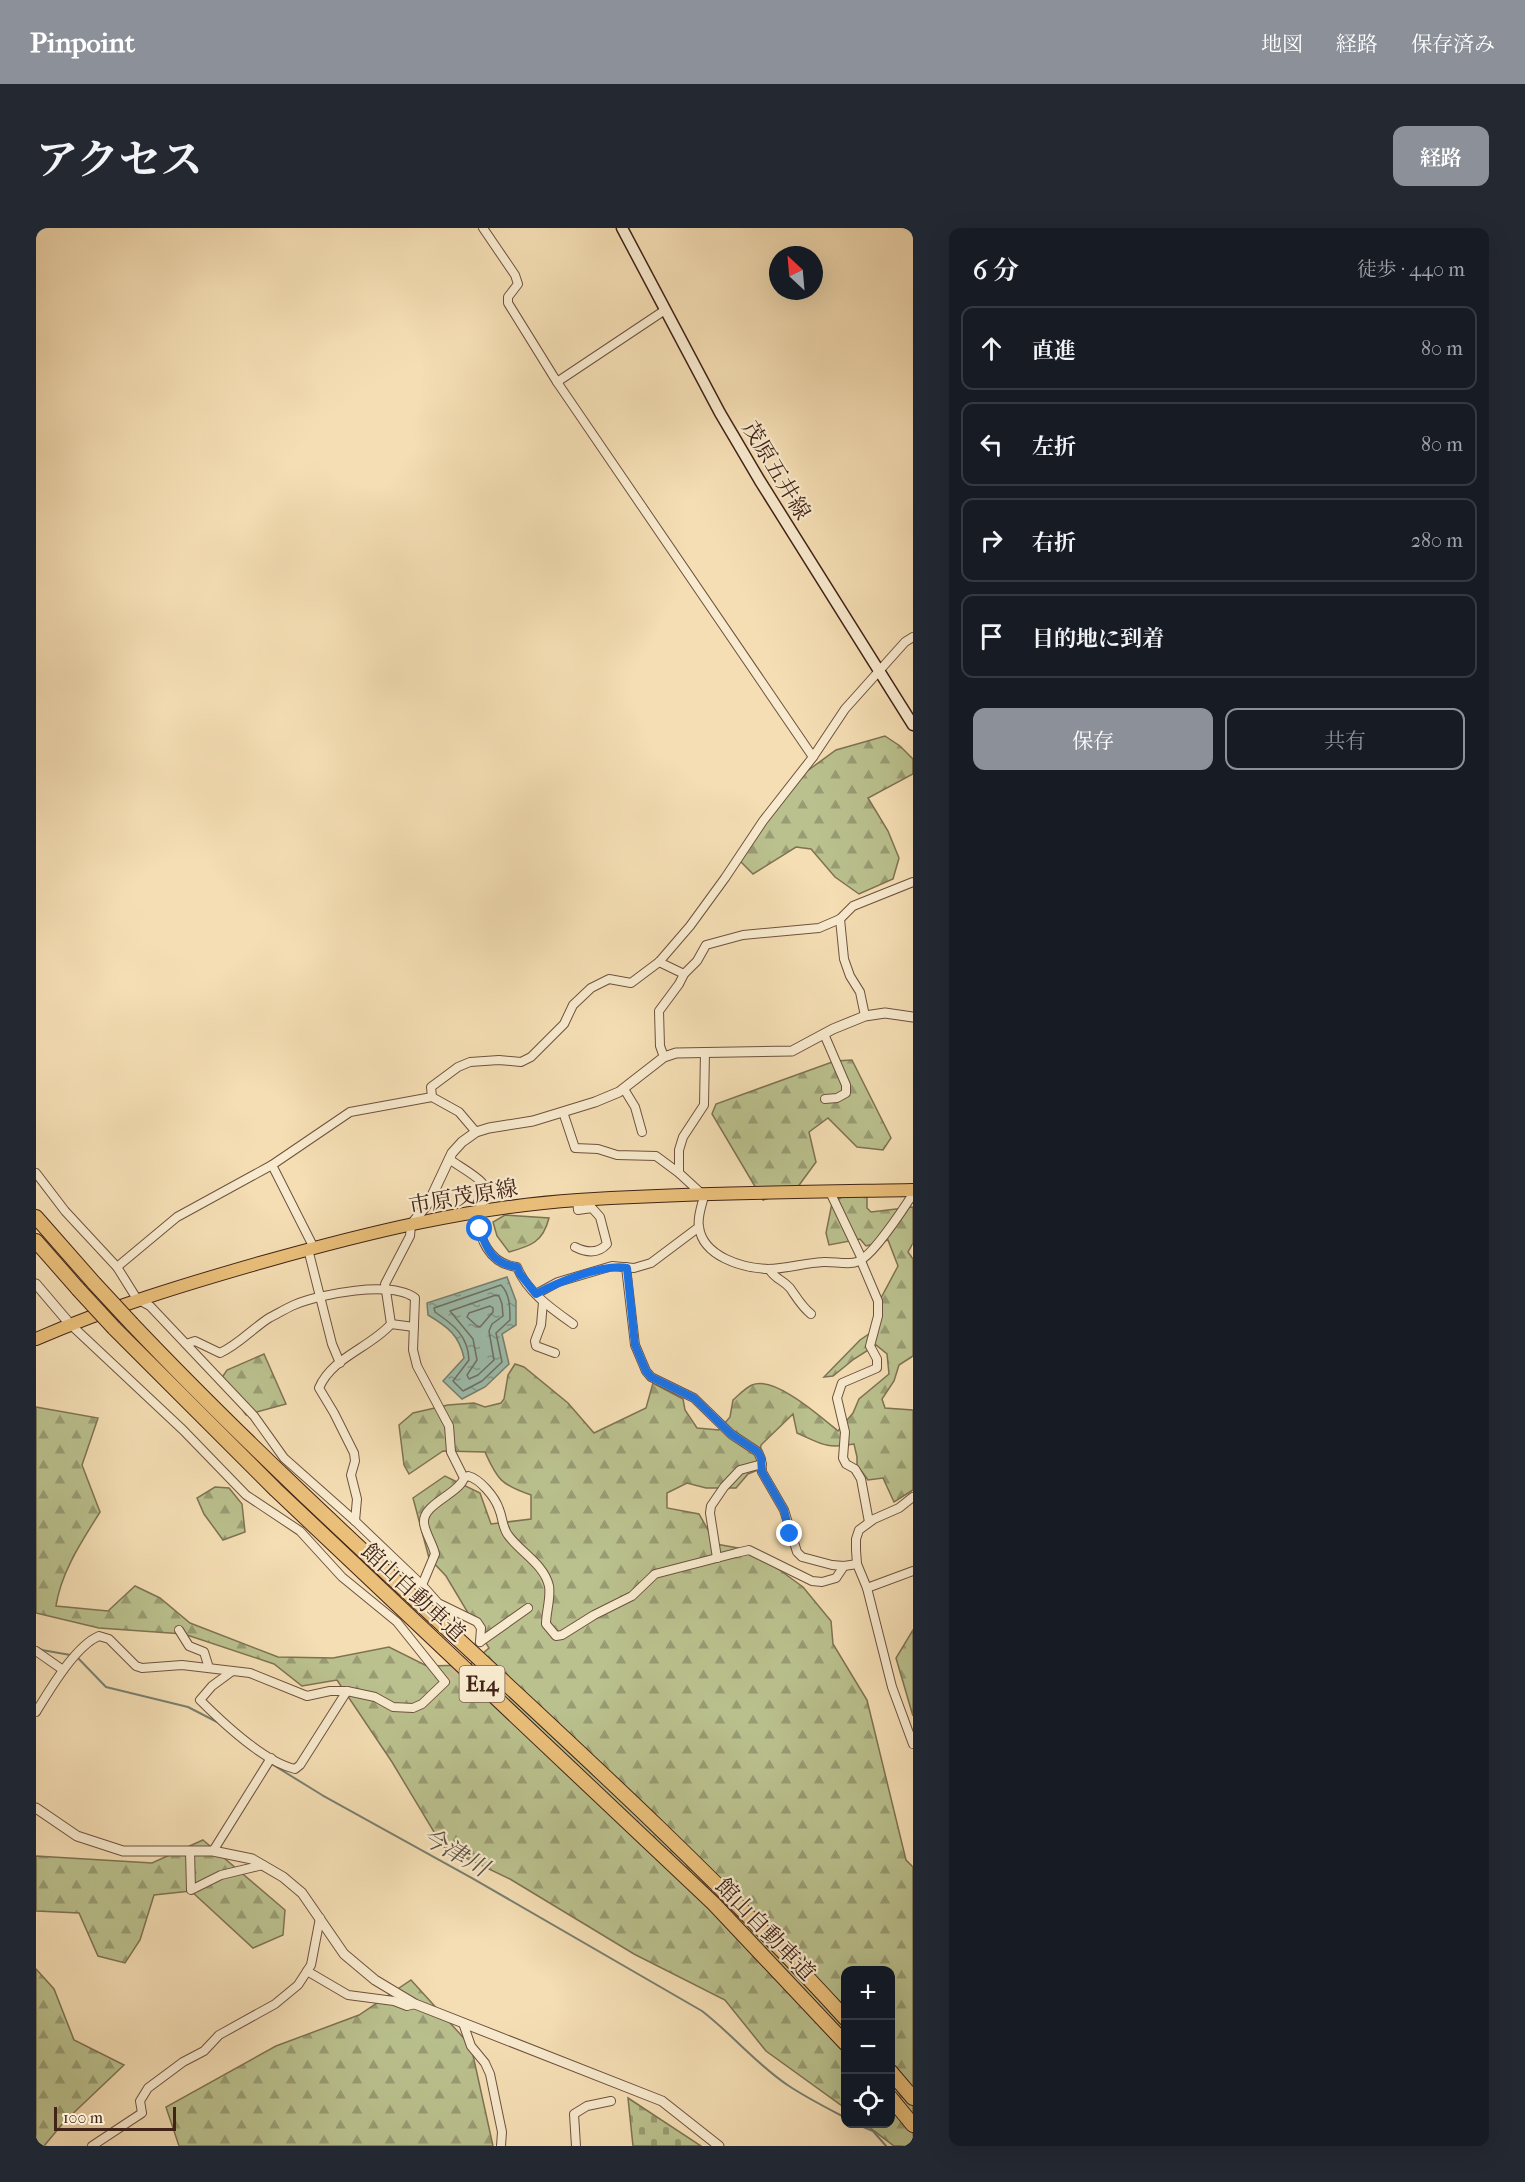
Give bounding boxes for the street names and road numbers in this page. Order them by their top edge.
street label: 茂原五井線 [737,417,816,524]
street label: 市原茂原線 [407,1175,520,1219]
street label: 館山自動車道 [356,1538,470,1647]
road number: E14 [460,1666,504,1702]
street label: 館山自動車道 [710,1873,820,1986]

